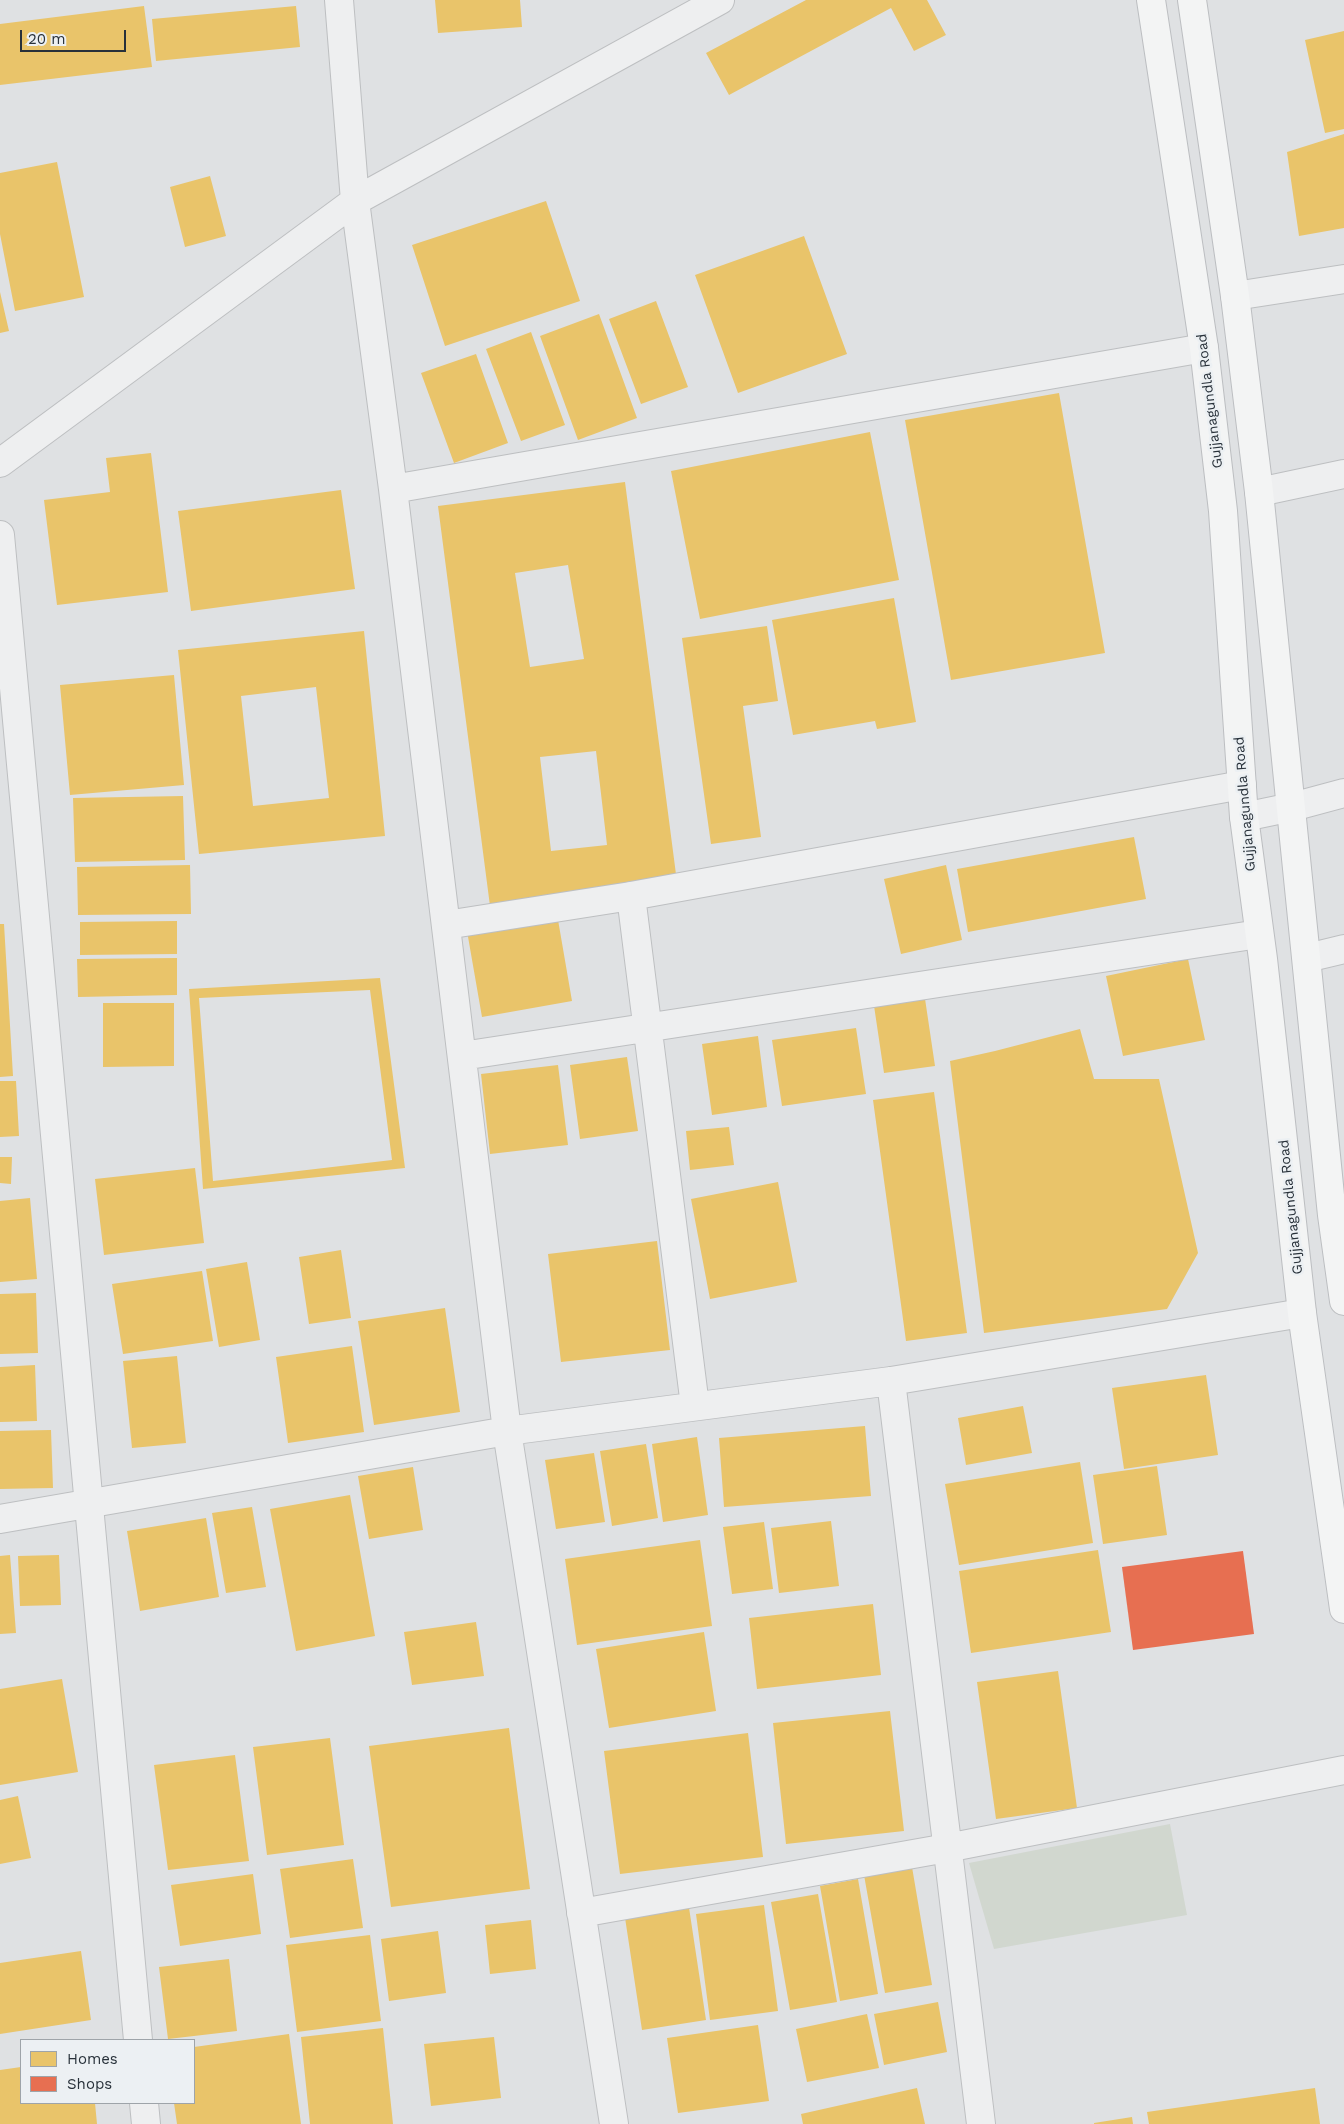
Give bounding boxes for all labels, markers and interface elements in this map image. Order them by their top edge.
scale bar [22,20,129,52]
text: 20 m [28,30,66,48]
street label: Gujjanagundla Road [1193,333,1227,469]
street label: Gujjanagundla Road [1231,736,1259,872]
street label: Gujjanagundla Road [1276,1139,1306,1275]
legend [20,2039,195,2104]
text: Homes [67,2050,118,2068]
text: Shops [67,2075,112,2093]

